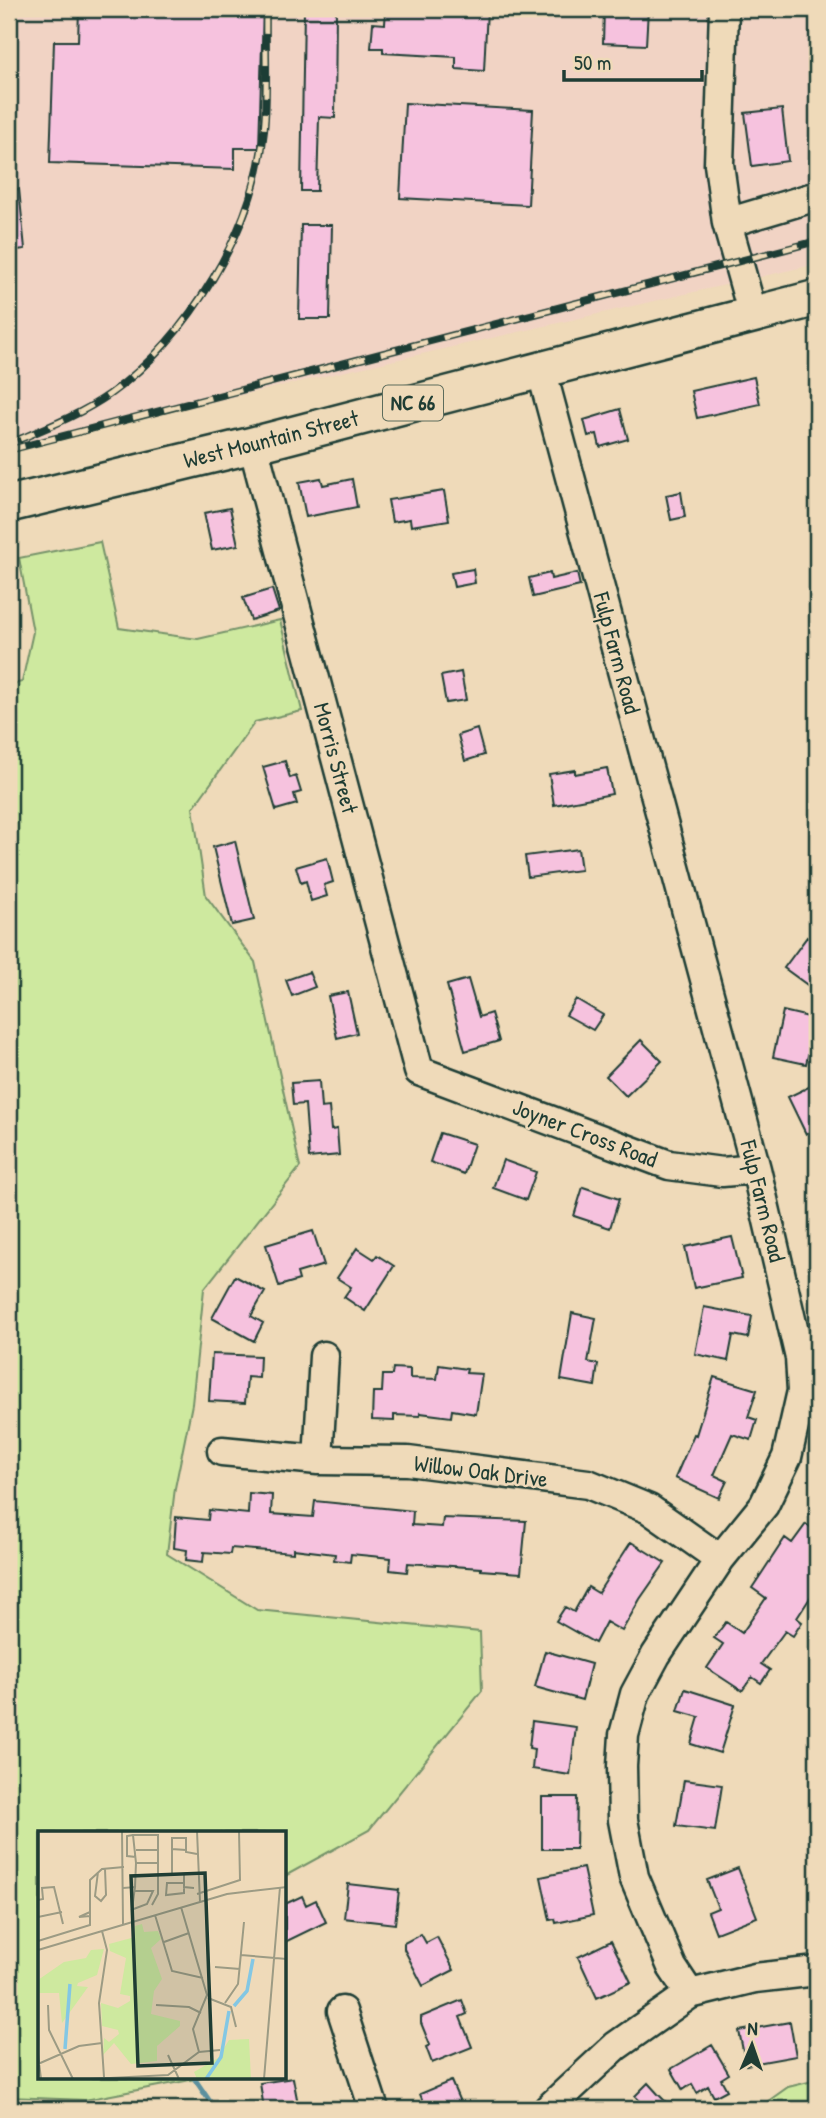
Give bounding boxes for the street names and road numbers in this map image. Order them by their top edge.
road number: NC 66 [383,386,443,420]
street label: West Mountain Street [180,402,363,475]
street label: Fulp Farm Road [586,588,649,717]
street label: Morris Street [307,699,366,818]
street label: Joyner Cross Road [508,1091,662,1174]
street label: Fulp Farm Road [733,1136,794,1265]
street label: Willow Oak Drive [412,1447,550,1494]

